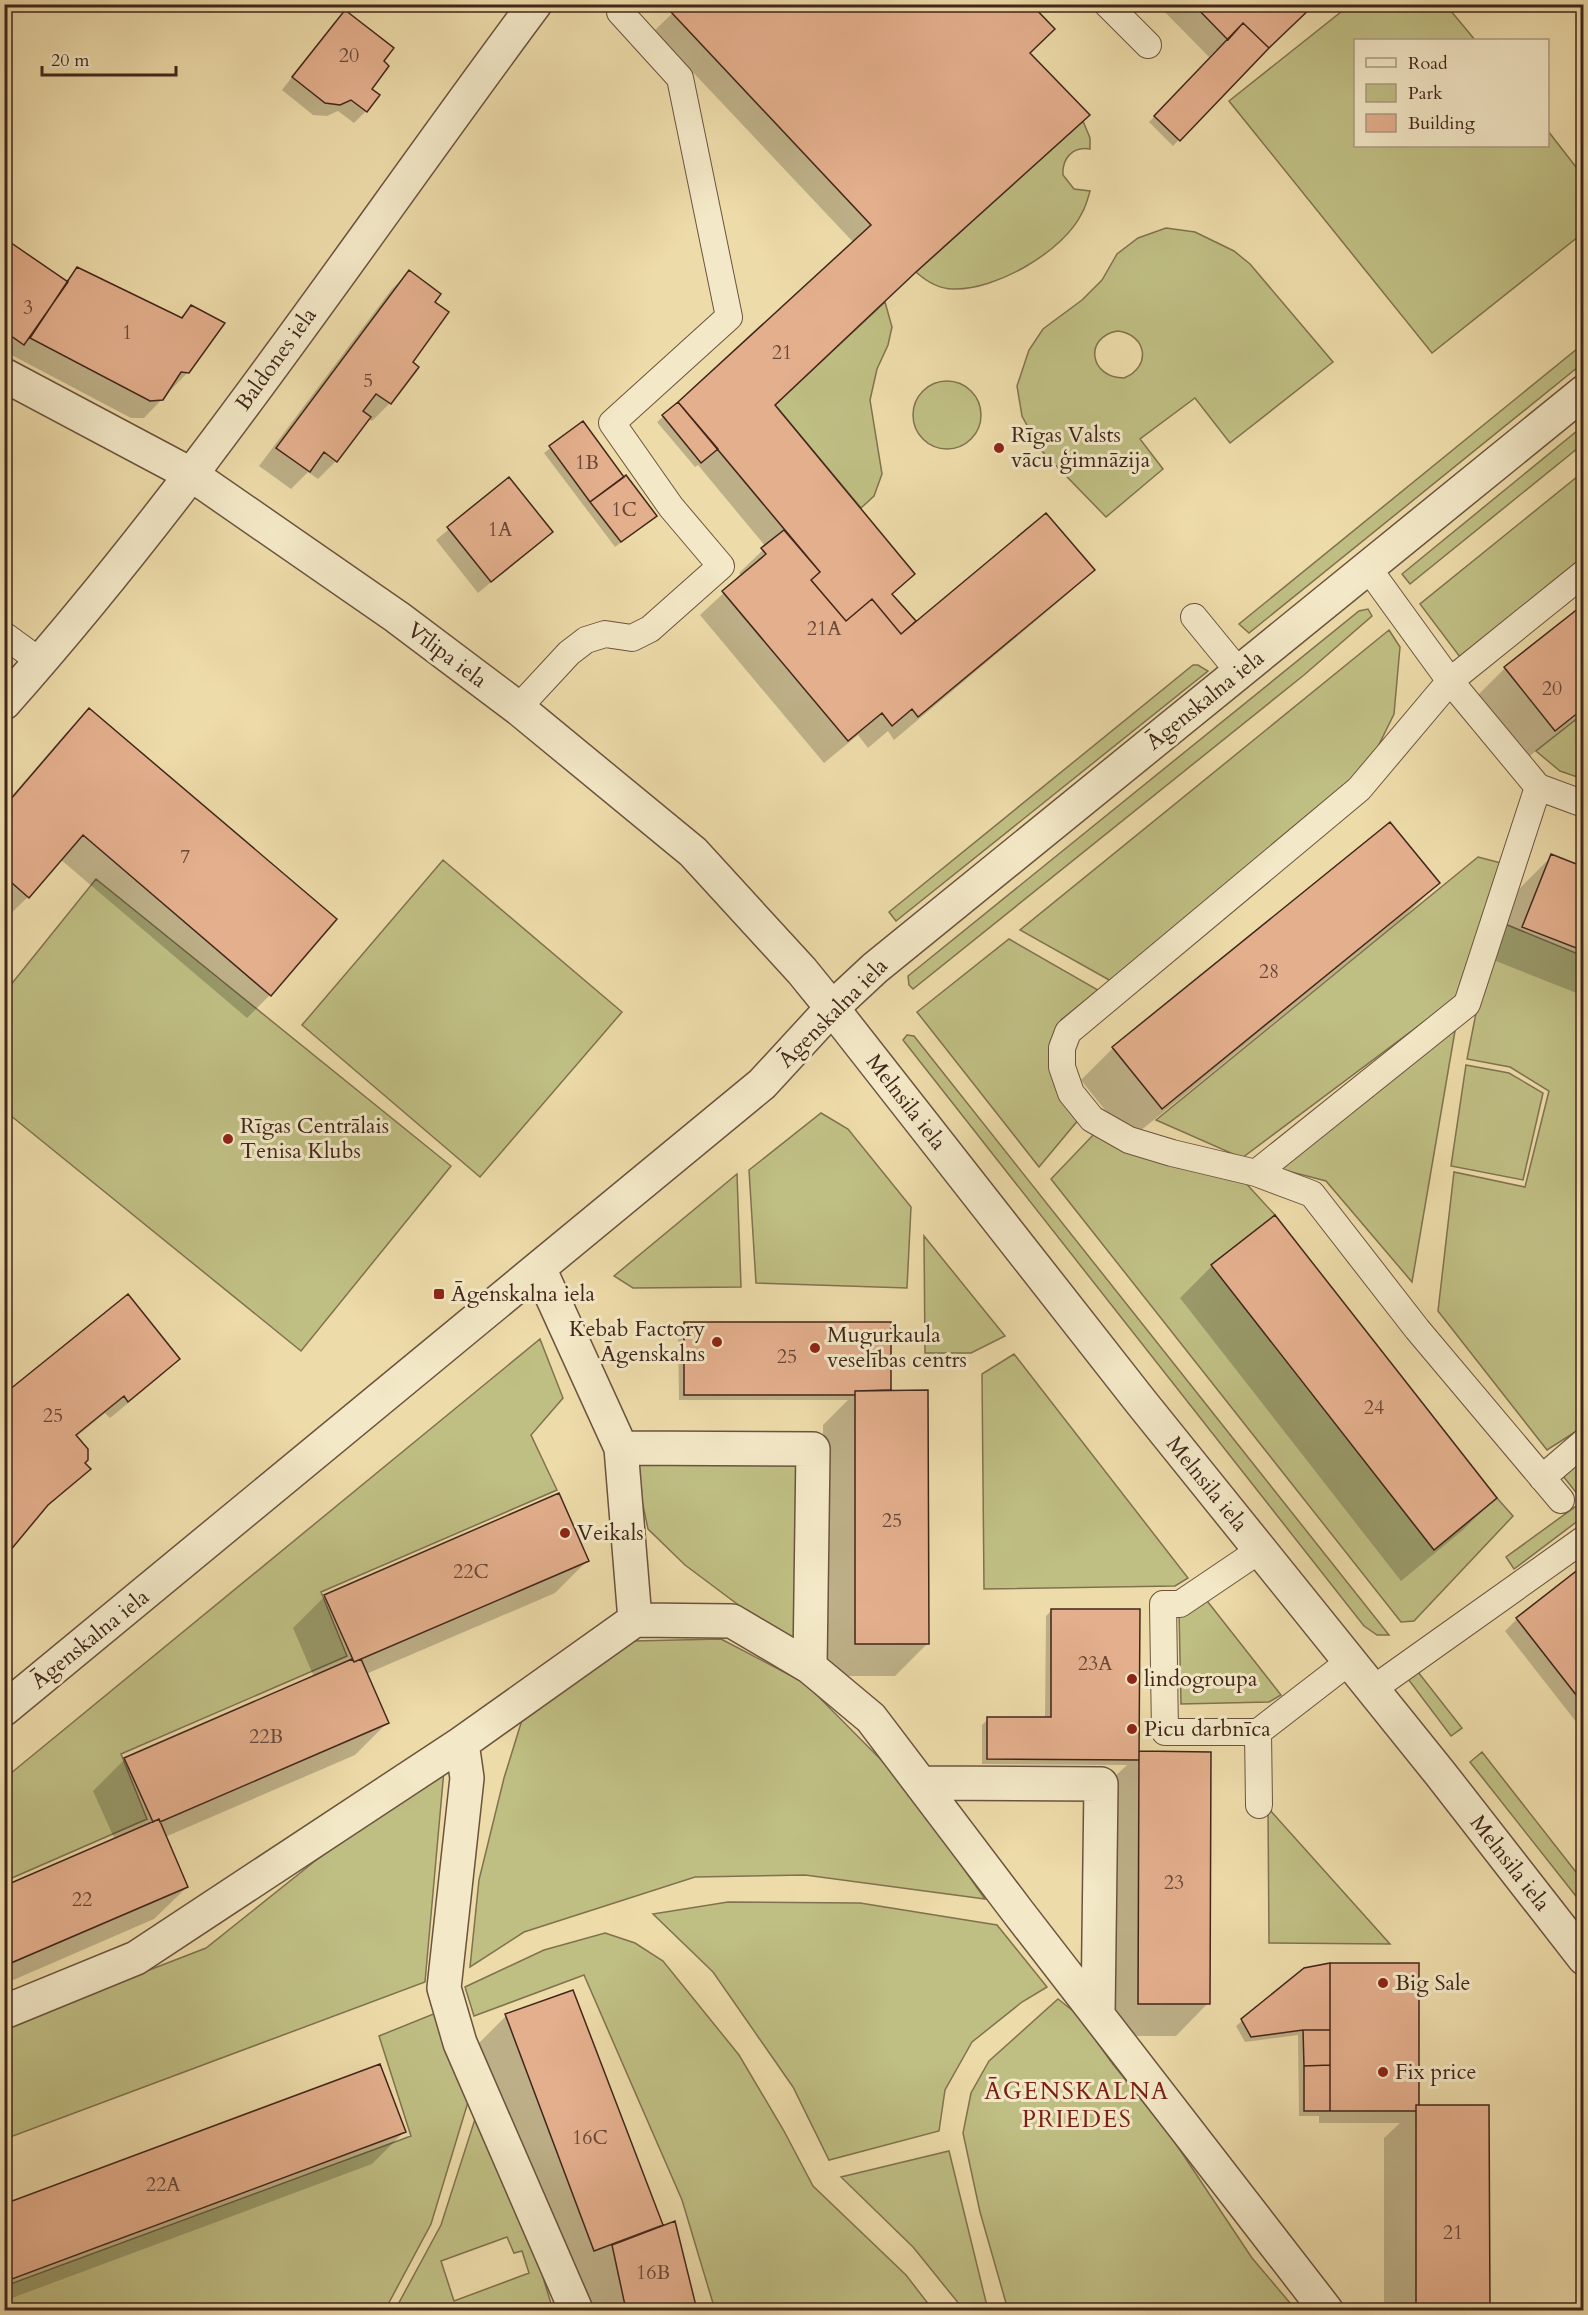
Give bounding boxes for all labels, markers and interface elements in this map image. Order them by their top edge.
scale bar [42,39,176,77]
legend [1354,39,1549,147]
house number: 20 [339,42,359,69]
text: 20 m [51,48,90,73]
text: Road [1408,51,1448,76]
text: Park [1408,81,1443,106]
text: Building [1408,111,1476,136]
house number: 3 [23,294,33,321]
street label: Baldones iela [228,301,324,417]
house number: 1 [122,319,132,346]
house number: 21 [772,339,792,366]
house number: 5 [363,367,373,394]
place label: Rīgas Valsts vācu ģimnāzija [1011,420,1151,475]
marker: Rīgas Valsts vācu ģimnāzija [992,441,1006,455]
house number: 1B [575,449,599,476]
house number: 1C [611,496,637,523]
house number: 1A [488,516,513,543]
street label: Vīlipa iela [401,615,493,695]
house number: 21A [807,615,842,642]
street label: Āgenskalna iela [1140,643,1271,757]
house number: 20 [1542,675,1562,702]
house number: 7 [180,843,190,870]
street label: Āgenskalna iela [772,951,895,1074]
house number: 28 [1259,958,1279,985]
street label: Melnsila iela [859,1048,953,1157]
place label: Rīgas Centrālais Tenisa Klubs [240,1111,389,1166]
marker: Rīgas Centrālais Tenisa Klubs [221,1132,235,1146]
place label: Āgenskalna iela [451,1279,595,1309]
marker: Āgenskalna iela [432,1287,446,1301]
place label: Kebab Factory Āgenskalns [569,1314,705,1369]
place label: Mugurkaula veselības centrs [827,1320,967,1375]
marker: Kebab Factory Āgenskalns [710,1335,724,1349]
marker: Mugurkaula veselības centrs [808,1341,822,1355]
house number: 25 [777,1343,797,1370]
house number: 24 [1364,1394,1384,1421]
house number: 25 [43,1402,63,1429]
street label: Melnsila iela [1159,1430,1255,1538]
house number: 25 [882,1507,902,1534]
place label: Veikals [577,1518,644,1548]
marker: Veikals [558,1526,572,1540]
house number: 22C [453,1558,489,1585]
street label: Āgenskalna iela [25,1582,156,1696]
house number: 23A [1078,1650,1113,1677]
place label: lindogroupa [1144,1664,1258,1694]
marker: lindogroupa [1125,1672,1139,1686]
place label: Picu darbnīca [1144,1714,1271,1744]
marker: Picu darbnīca [1125,1722,1139,1736]
house number: 22B [249,1723,283,1750]
street label: Melnsila iela [1463,1809,1557,1918]
house number: 23 [1164,1869,1184,1896]
house number: 22 [72,1886,92,1913]
place label: Big Sale [1395,1968,1471,1998]
marker: Big Sale [1376,1976,1390,1990]
place label: Fix price [1395,2057,1477,2087]
marker: Fix price [1376,2065,1390,2079]
district label: ĀGENSKALNA PRIEDES [984,2075,1170,2136]
house number: 16C [572,2124,608,2151]
house number: 22A [146,2171,181,2198]
house number: 21 [1443,2219,1463,2246]
house number: 16B [636,2259,670,2286]

